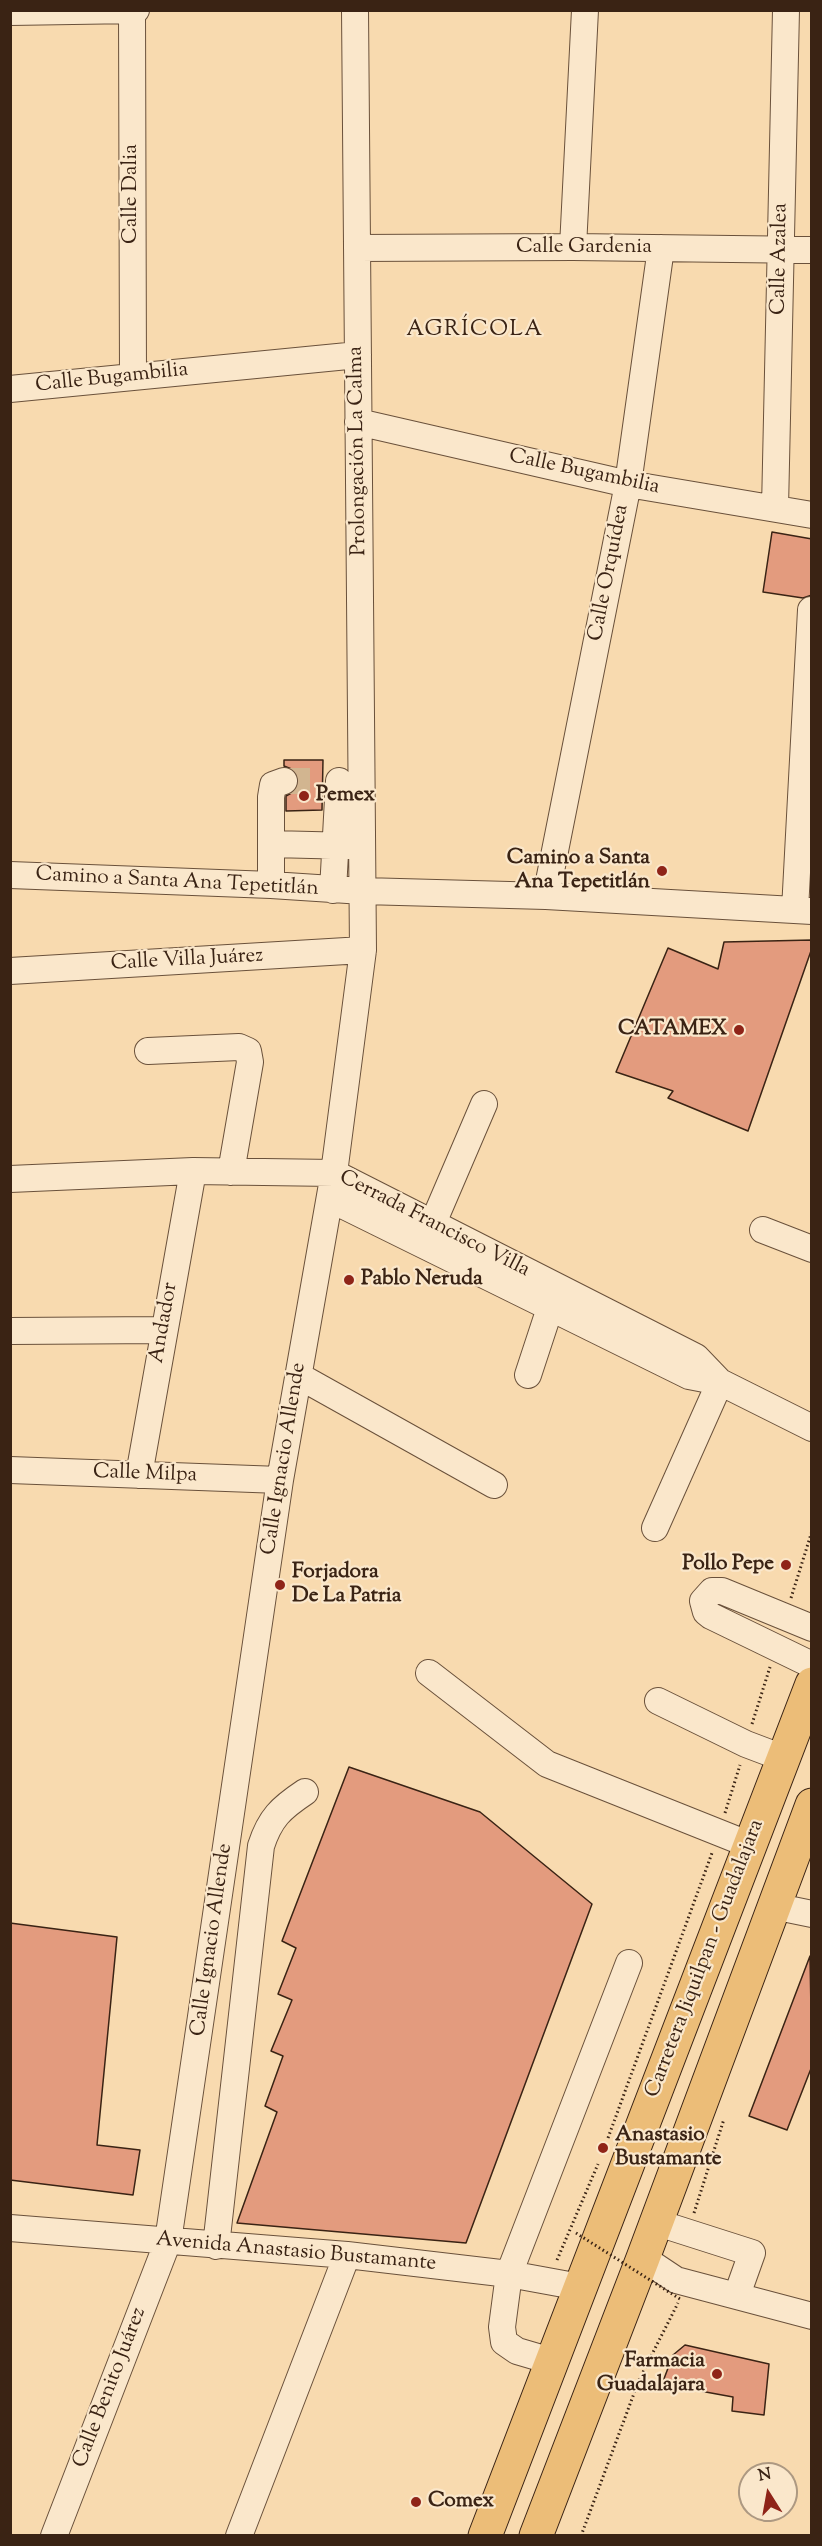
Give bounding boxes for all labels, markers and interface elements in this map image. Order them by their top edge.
street label: Calle Dalia [119,144,145,244]
street label: Calle Azalea [767,203,795,315]
street label: Calle Gardenia [516,235,652,261]
district label: AGRÍCOLA [406,318,544,344]
street label: Prolongación La Calma [345,346,373,556]
street label: Calle Bugambilia [34,358,190,400]
street label: Calle Bugambilia [506,445,662,501]
street label: Calle Orquídea [584,503,636,643]
place label: Pemex [316,783,375,809]
marker: Pemex [297,789,311,803]
place label: Camino a Santa Ana Tepetitlán [507,846,650,896]
street label: Camino a Santa Ana Tepetitlán [35,863,319,903]
marker: Camino a Santa Ana Tepetitlán [655,864,669,878]
street label: Calle Villa Juárez [110,944,264,978]
place label: CATAMEX [618,1017,727,1043]
marker: CATAMEX [732,1023,746,1037]
street label: Cerrada Francisco Villa [334,1166,534,1284]
place label: Pablo Neruda [361,1267,483,1293]
marker: Pablo Neruda [342,1273,356,1287]
street label: Andador [146,1281,184,1365]
street label: Calle Ignacio Allende [257,1361,313,1557]
street label: Calle Milpa [92,1461,198,1489]
place label: Pollo Pepe [682,1552,774,1578]
marker: Pollo Pepe [779,1558,793,1572]
place label: Forjadora De La Patria [292,1560,401,1610]
marker: Forjadora De La Patria [273,1578,287,1592]
street label: Carretera Jiquilpan - Guadalajara [641,1816,771,2102]
street label: Calle Ignacio Allende [187,1842,239,2038]
place label: Anastasio Bustamante [615,2123,722,2173]
marker: Anastasio Bustamante [596,2141,610,2155]
street label: Avenida Anastasio Bustamante [155,2228,437,2278]
street label: Calle Benito Juárez [69,2304,153,2472]
place label: Farmacia Guadalajara [597,2349,705,2399]
marker: Farmacia Guadalajara [710,2367,724,2381]
north arrow [738,2462,798,2522]
text: N [756,2463,773,2488]
place label: Comex [428,2489,494,2515]
marker: Comex [409,2495,423,2509]

